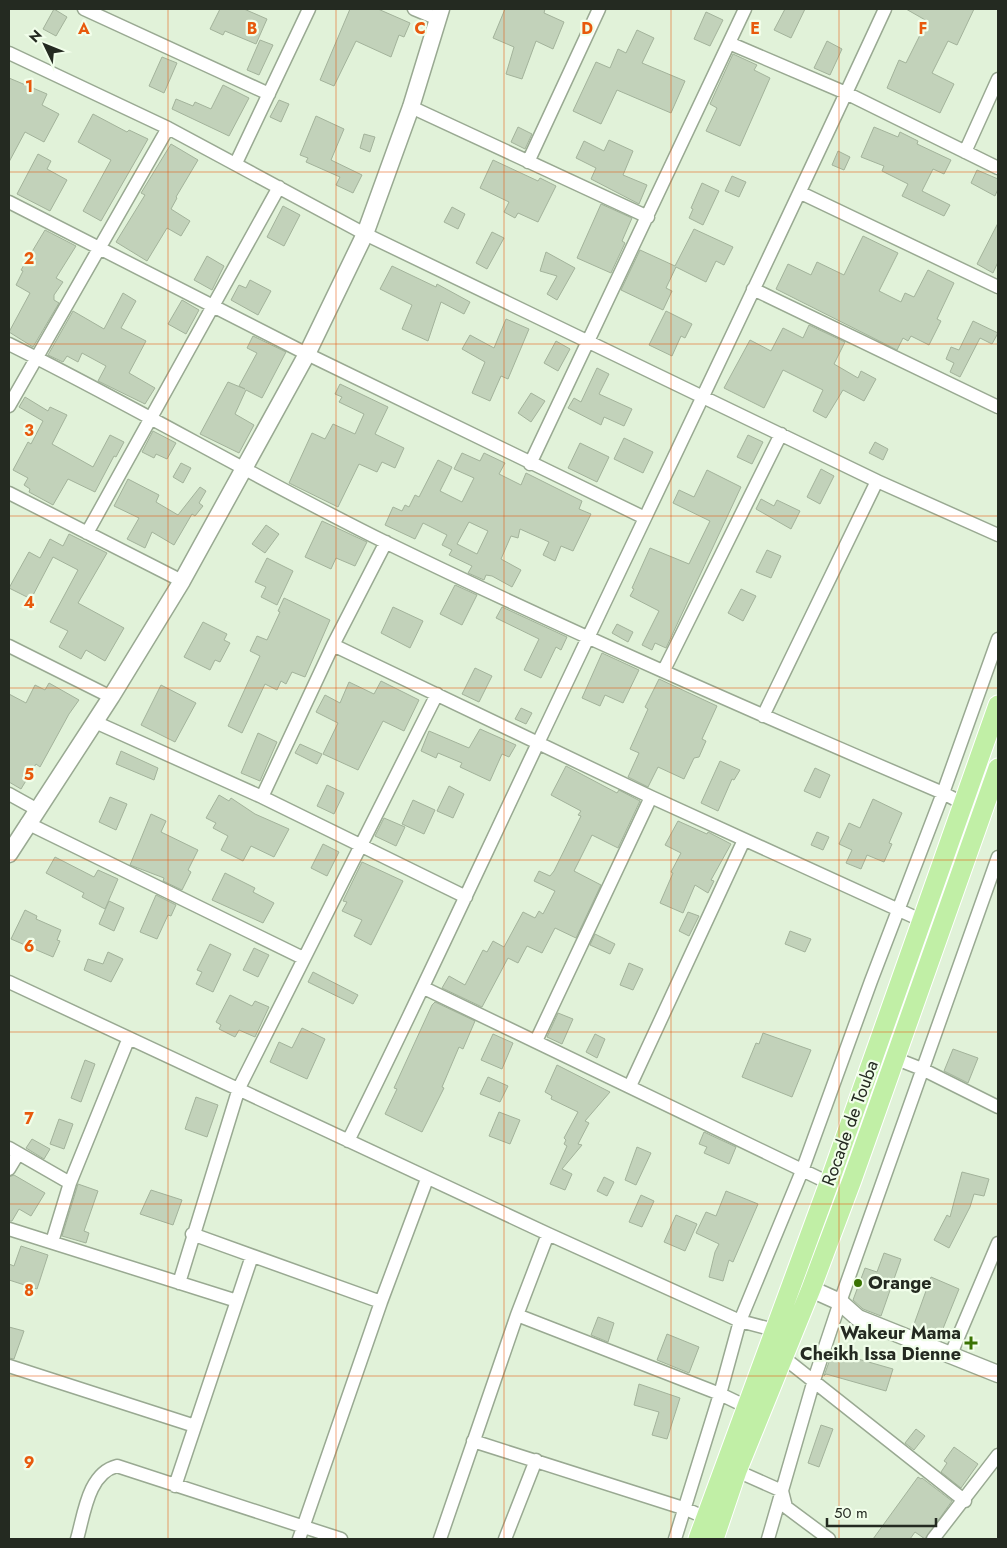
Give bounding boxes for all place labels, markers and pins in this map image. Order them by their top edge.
place label: Orange [868,1270,932,1296]
marker: Orange [852,1277,864,1289]
place label: Wakeur Mama Cheikh Issa Dienne [800,1320,961,1367]
marker: Wakeur Mama Cheikh Issa Dienne [965,1337,977,1349]

